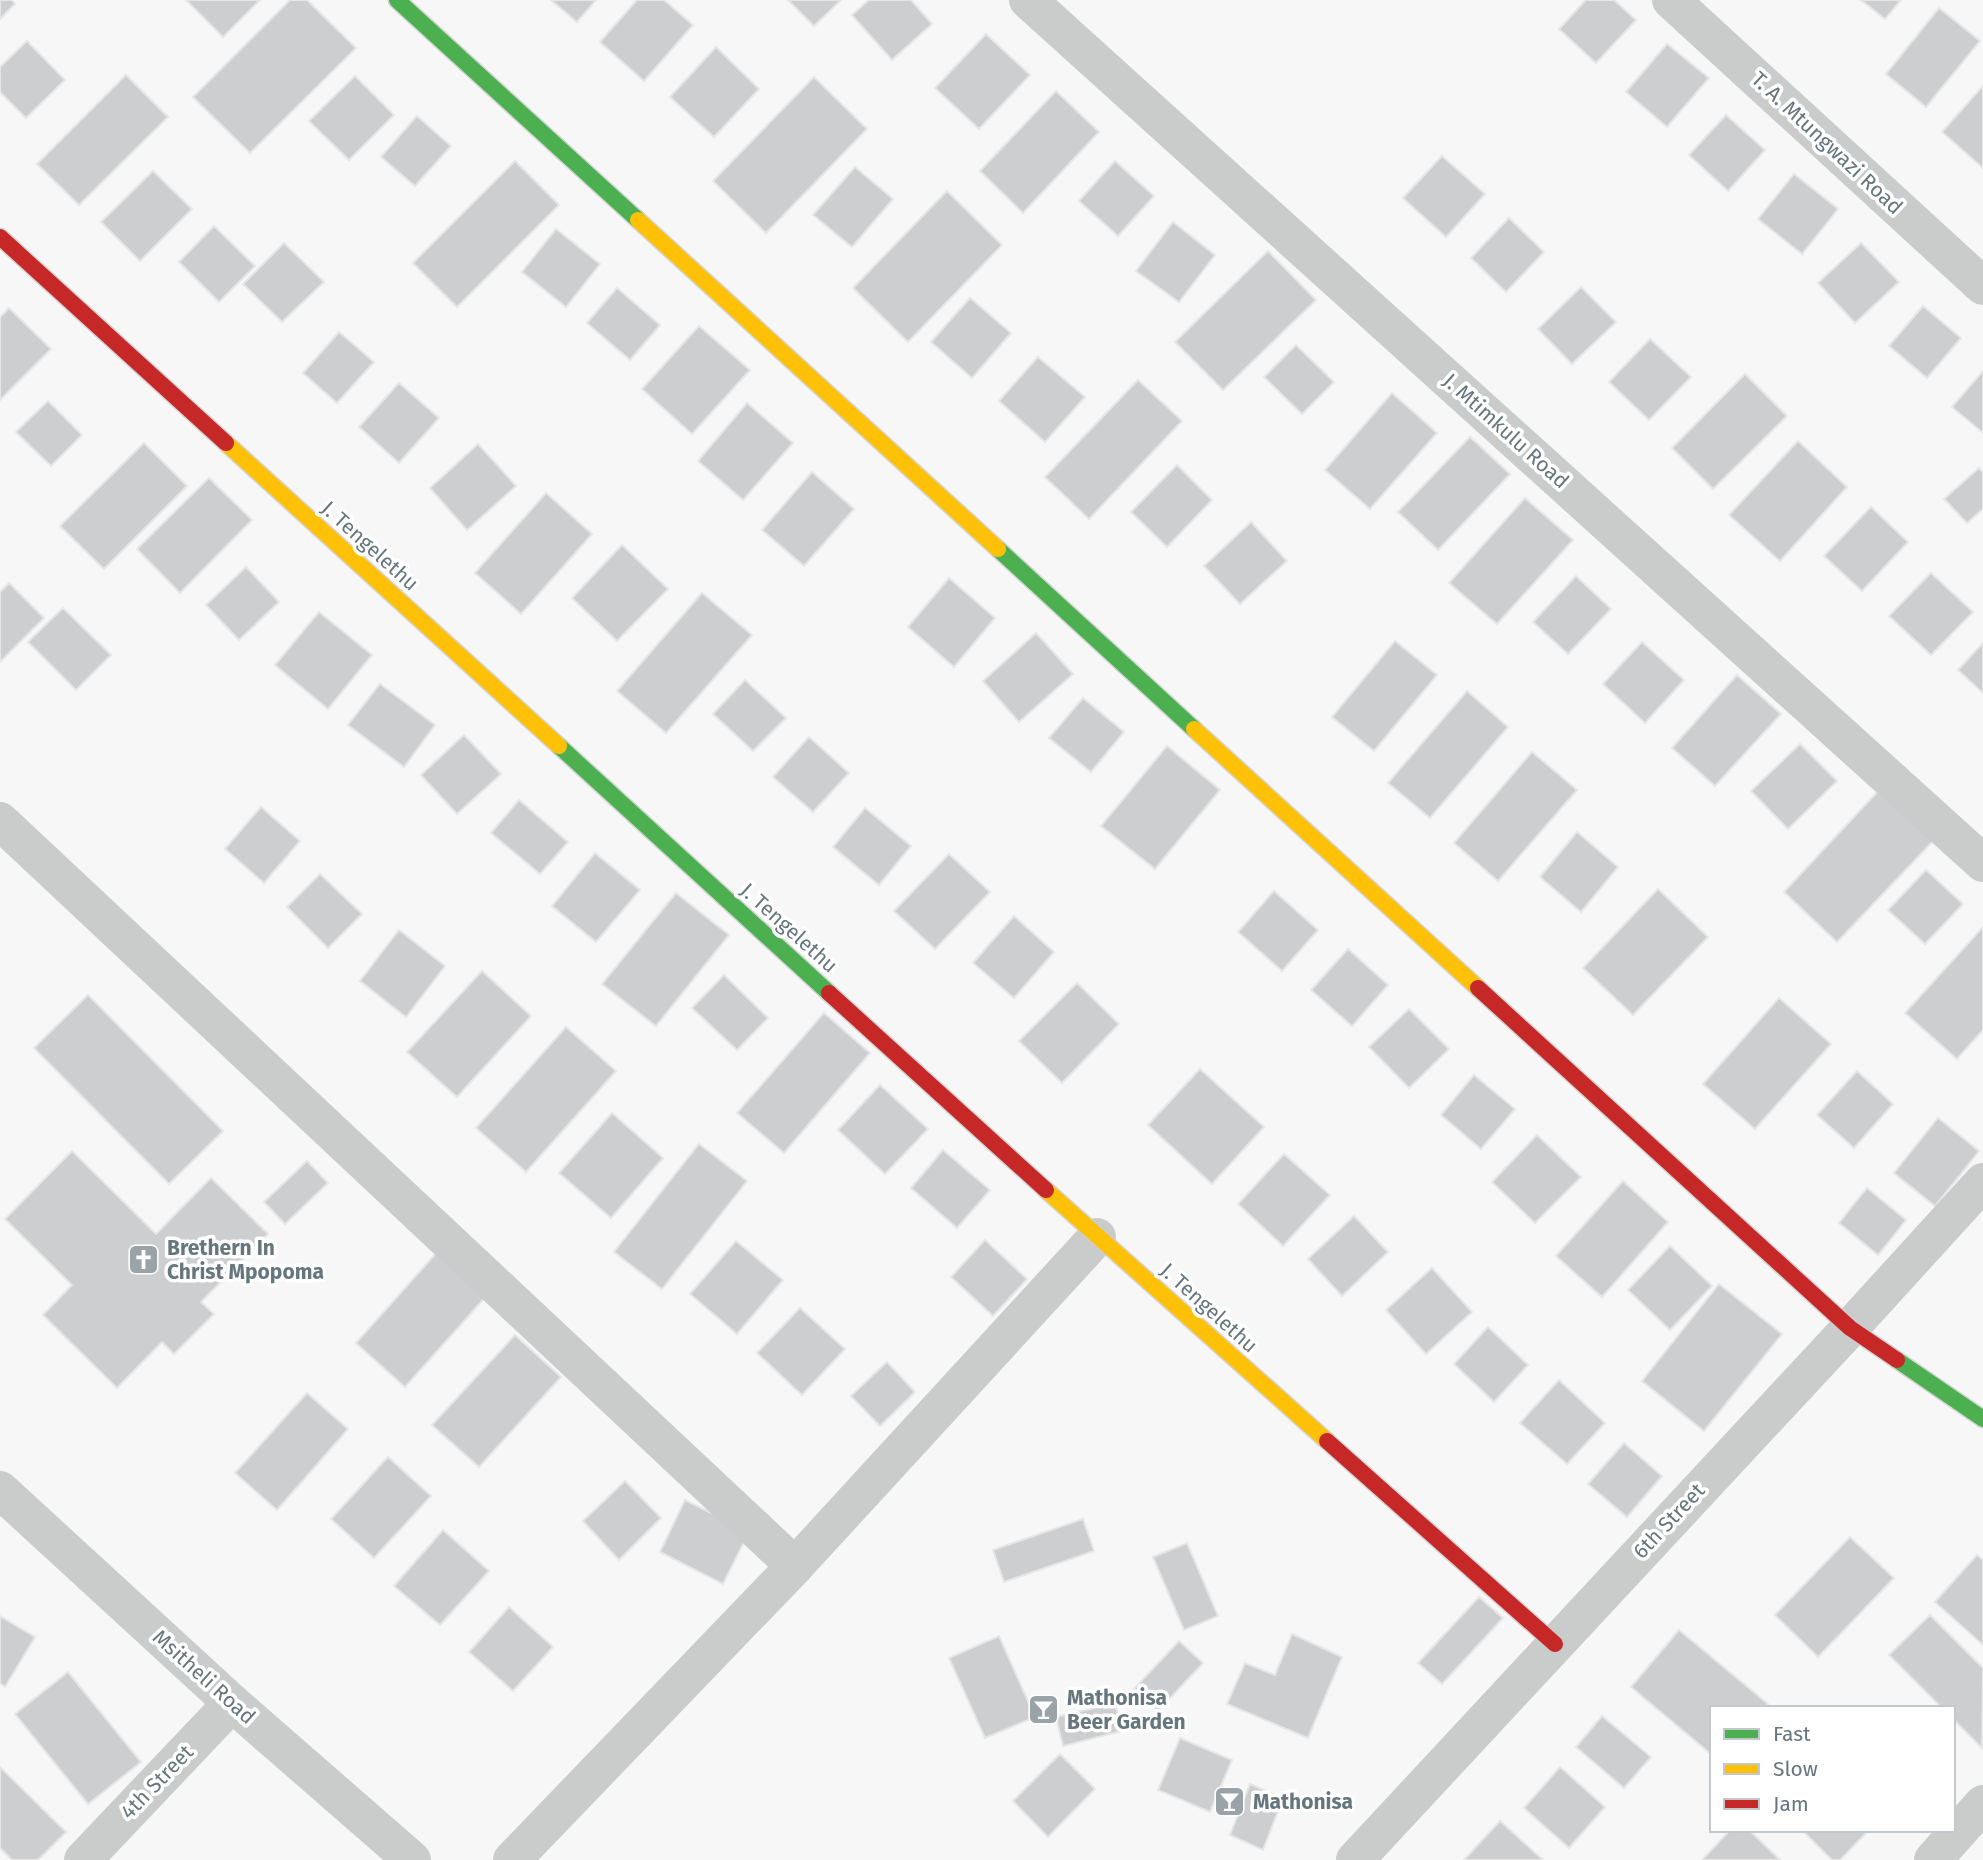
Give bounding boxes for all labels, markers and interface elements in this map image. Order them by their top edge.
street label: T. A. Mtungwazi Road [1746,66,1908,220]
street label: J. Mtimkulu Road [1438,368,1574,494]
street label: J. Tengelethu [316,495,424,597]
street label: J. Tengelethu [735,877,843,979]
place label: Brethern In Christ Mpopoma [167,1235,324,1285]
church icon: Brethern In Christ Mpopoma [127,1243,161,1277]
street label: J. Tengelethu [1155,1257,1263,1359]
street label: 6th Street [1628,1478,1711,1564]
street label: Msitheli Road [147,1624,261,1730]
place label: Mathonisa Beer Garden [1067,1685,1186,1735]
bar icon: Mathonisa Beer Garden [1027,1693,1061,1727]
legend [1710,1706,1955,1832]
text: Fast [1773,1721,1811,1747]
street label: 4th Street [115,1739,199,1825]
text: Slow [1773,1756,1818,1782]
bar icon: Mathonisa [1213,1785,1247,1819]
place label: Mathonisa [1253,1789,1353,1815]
text: Jam [1773,1791,1809,1817]

